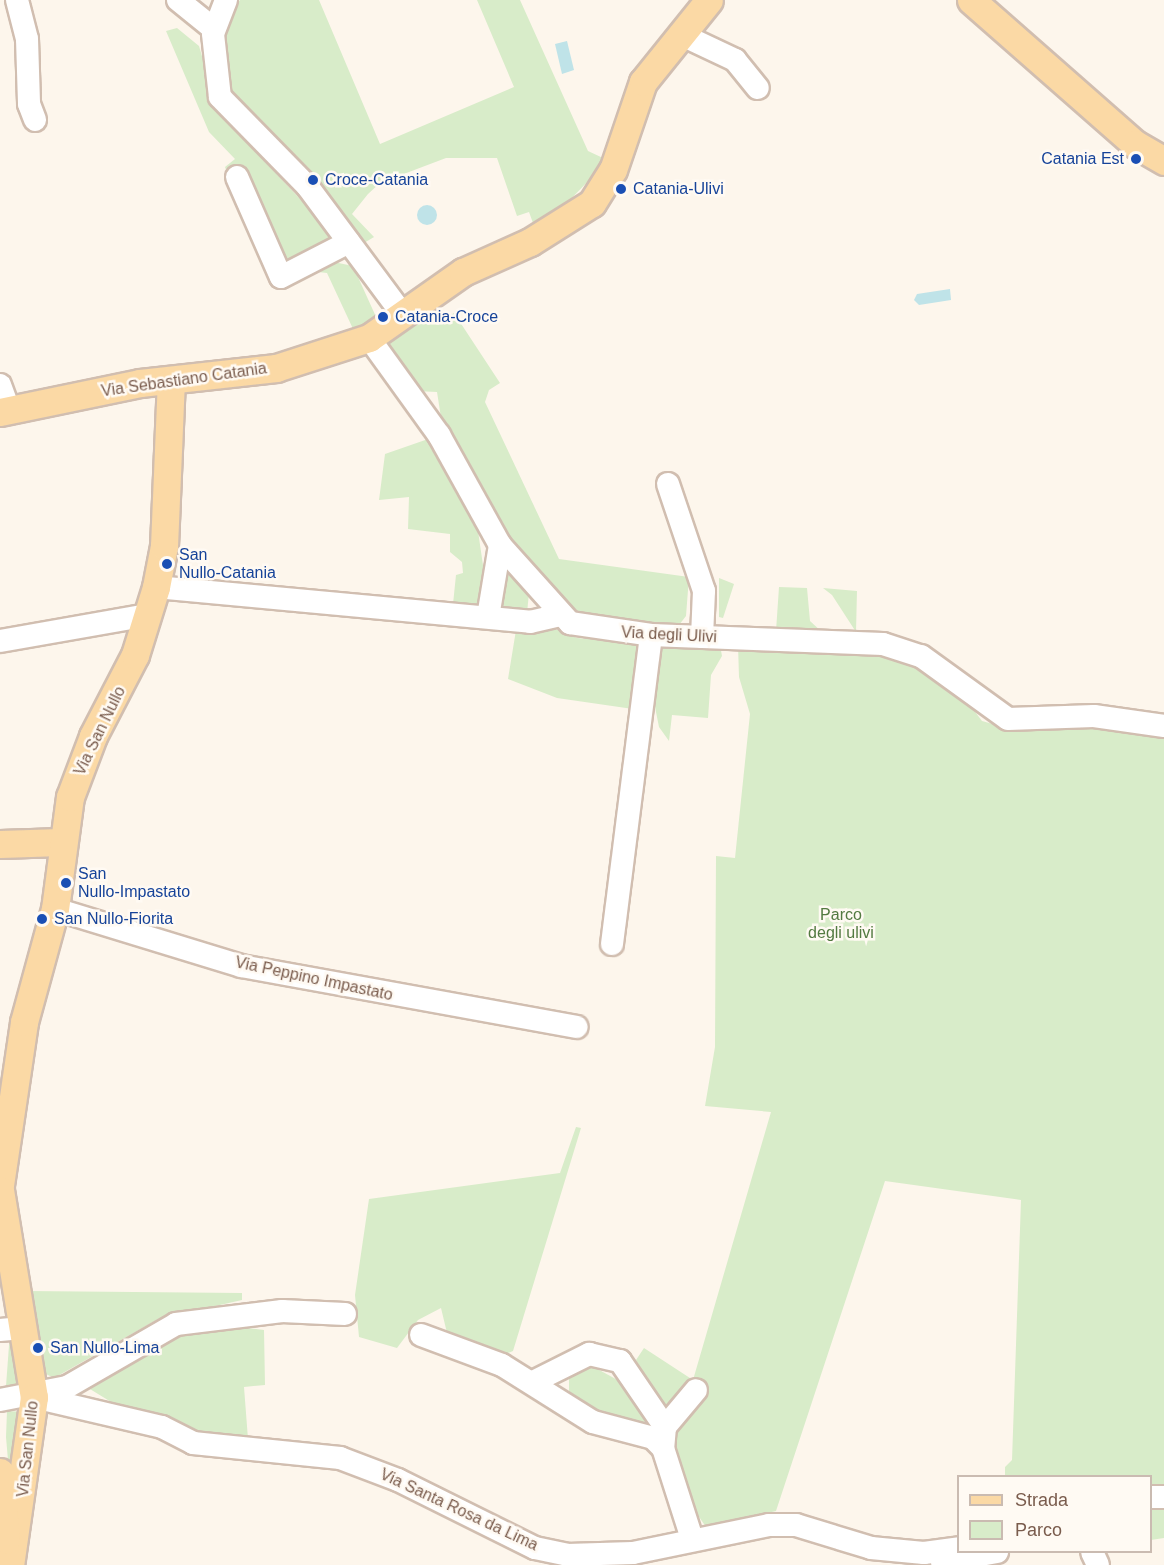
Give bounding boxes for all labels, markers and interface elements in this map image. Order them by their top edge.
place label: Catania Est [1041,149,1124,169]
marker: Catania Est [1129,152,1143,166]
place label: Croce-Catania [325,170,428,190]
marker: Croce-Catania [306,173,320,187]
place label: Catania-Ulivi [633,179,724,199]
marker: Catania-Ulivi [614,182,628,196]
place label: Catania-Croce [395,307,498,327]
marker: Catania-Croce [376,310,390,324]
street label: Via Sebastiano Catania [100,359,268,401]
place label: San Nullo-Catania [179,545,276,583]
marker: San Nullo-Catania [160,557,174,571]
street label: Via degli Ulivi [621,623,717,647]
street label: Via San Nullo [70,683,130,779]
place label: San Nullo-Impastato [78,864,190,902]
marker: San Nullo-Impastato [59,876,73,890]
park label: Parco degli ulivi [808,905,874,943]
place label: San Nullo-Fiorita [54,909,173,929]
marker: San Nullo-Fiorita [35,912,49,926]
street label: Via Peppino Impastato [233,953,395,1005]
place label: San Nullo-Lima [50,1338,159,1358]
marker: San Nullo-Lima [31,1341,45,1355]
street label: Via San Nullo [13,1400,43,1498]
street label: Via Santa Rosa da Lima [377,1465,541,1555]
legend [957,1475,1152,1553]
text: Strada [1015,1490,1068,1510]
text: Parco [1015,1520,1062,1540]

